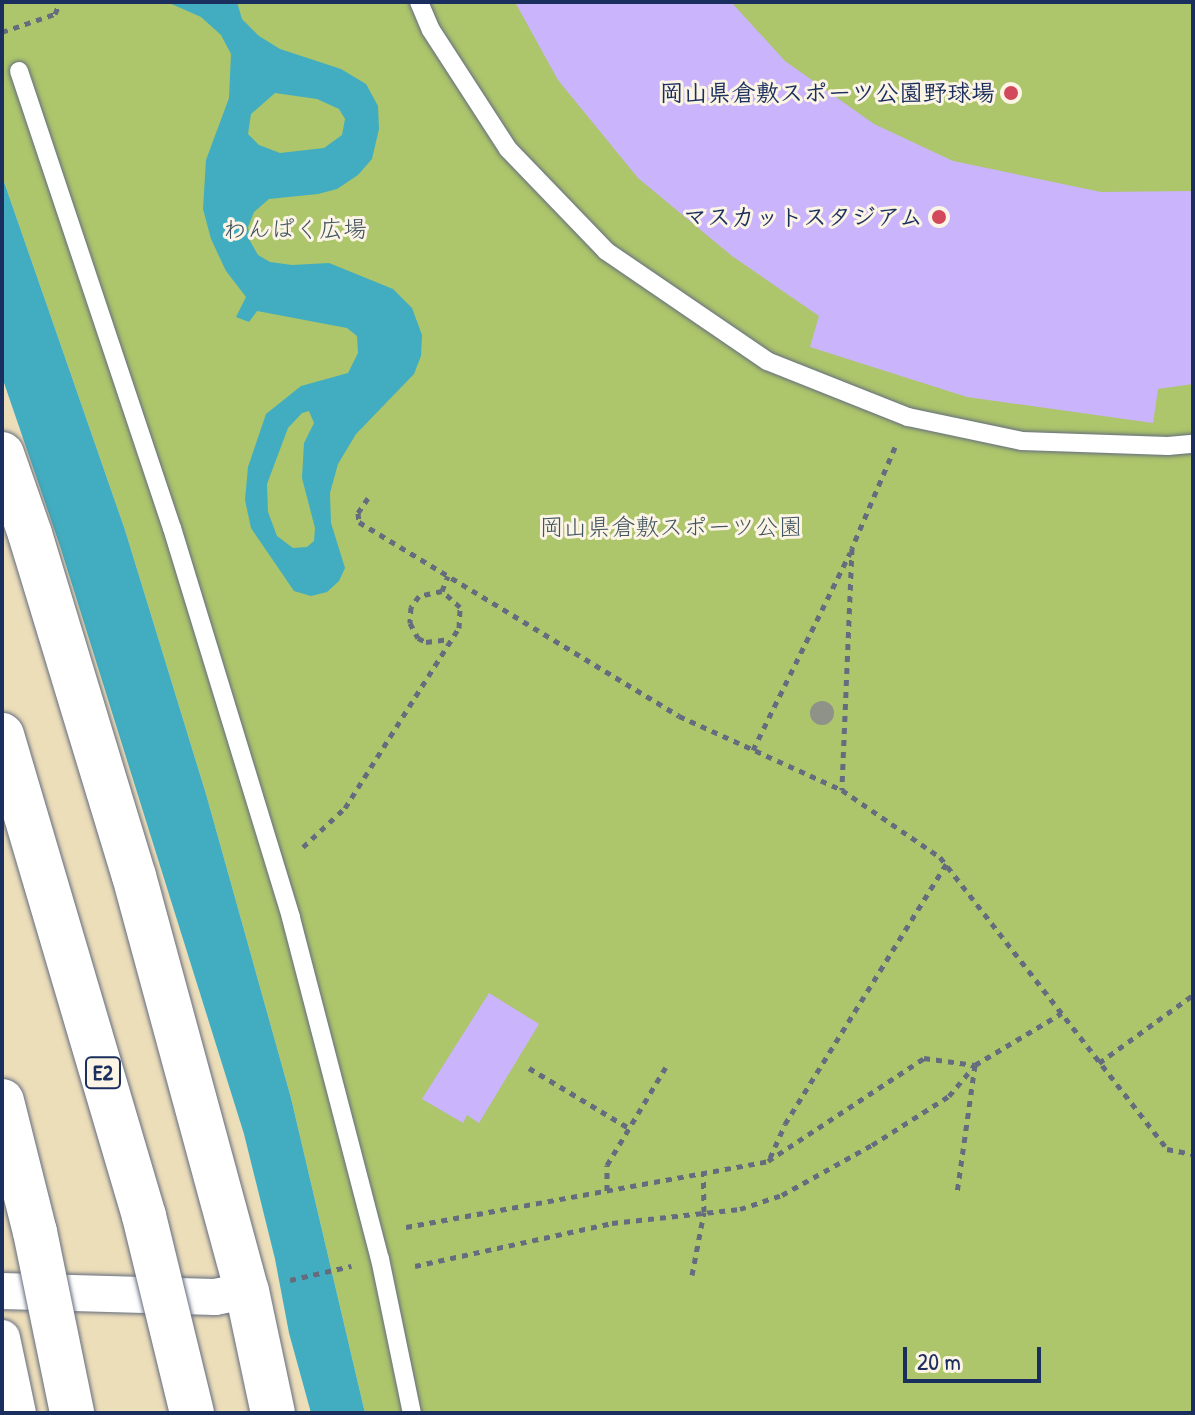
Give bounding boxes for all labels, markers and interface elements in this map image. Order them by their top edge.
place label: 岡山県倉敷スポーツ公園野球場 [659,79,995,107]
marker: 岡山県倉敷スポーツ公園野球場 [1002,84,1020,102]
place label: マスカットスタジアム [683,203,923,231]
marker: マスカットスタジアム [930,208,948,226]
park label: わんぱく広場 [223,215,367,243]
park label: 岡山県倉敷スポーツ公園 [539,513,803,541]
road number: E2 [83,1055,123,1091]
scale bar [907,1331,1045,1381]
text: 20 m [917,1345,961,1377]

